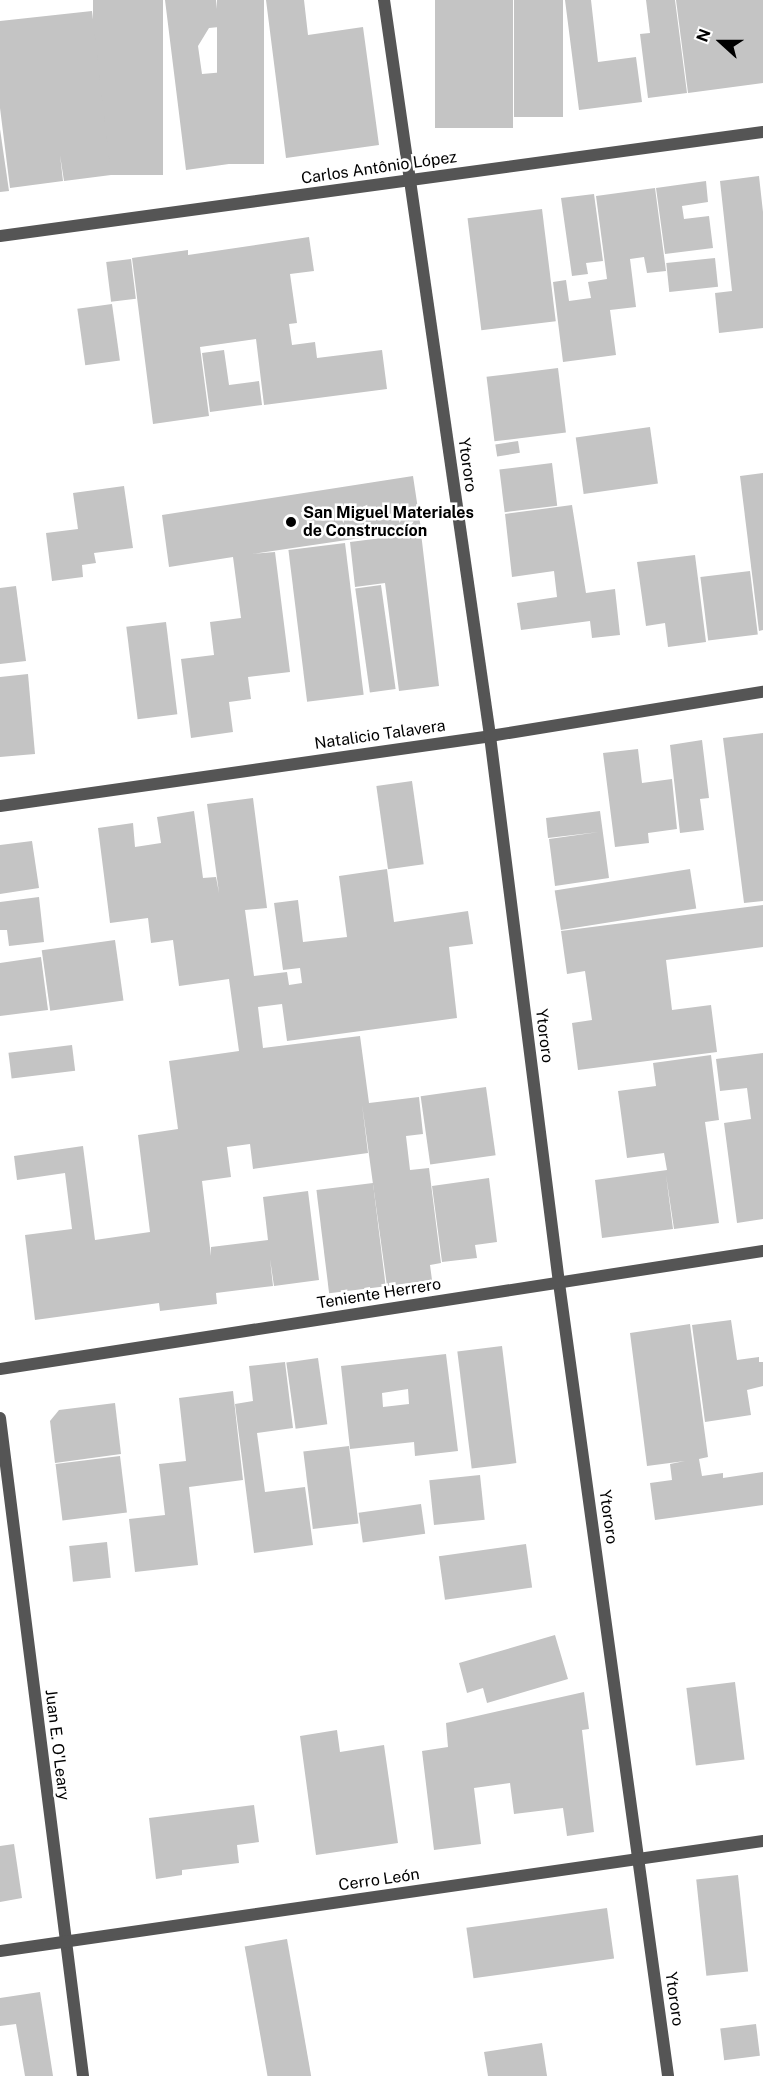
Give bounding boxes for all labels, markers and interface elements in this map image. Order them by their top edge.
north arrow [691,12,751,72]
text: N [693,26,715,45]
street label: Carlos Antônio López [300,148,458,188]
street label: Ytororo [454,437,480,493]
place label: San Miguel Materiales de Construccíon [303,503,474,541]
marker: San Miguel Materiales de Construccíon [284,515,298,529]
street label: Natalicio Talavera [313,716,447,754]
street label: Ytororo [531,1008,557,1064]
street label: Teniente Herrero [316,1275,442,1313]
street label: Ytororo [595,1489,621,1545]
street label: Juan E. O'Leary [41,1688,73,1802]
street label: Cerro León [337,1865,421,1895]
street label: Ytororo [661,1971,687,2027]

